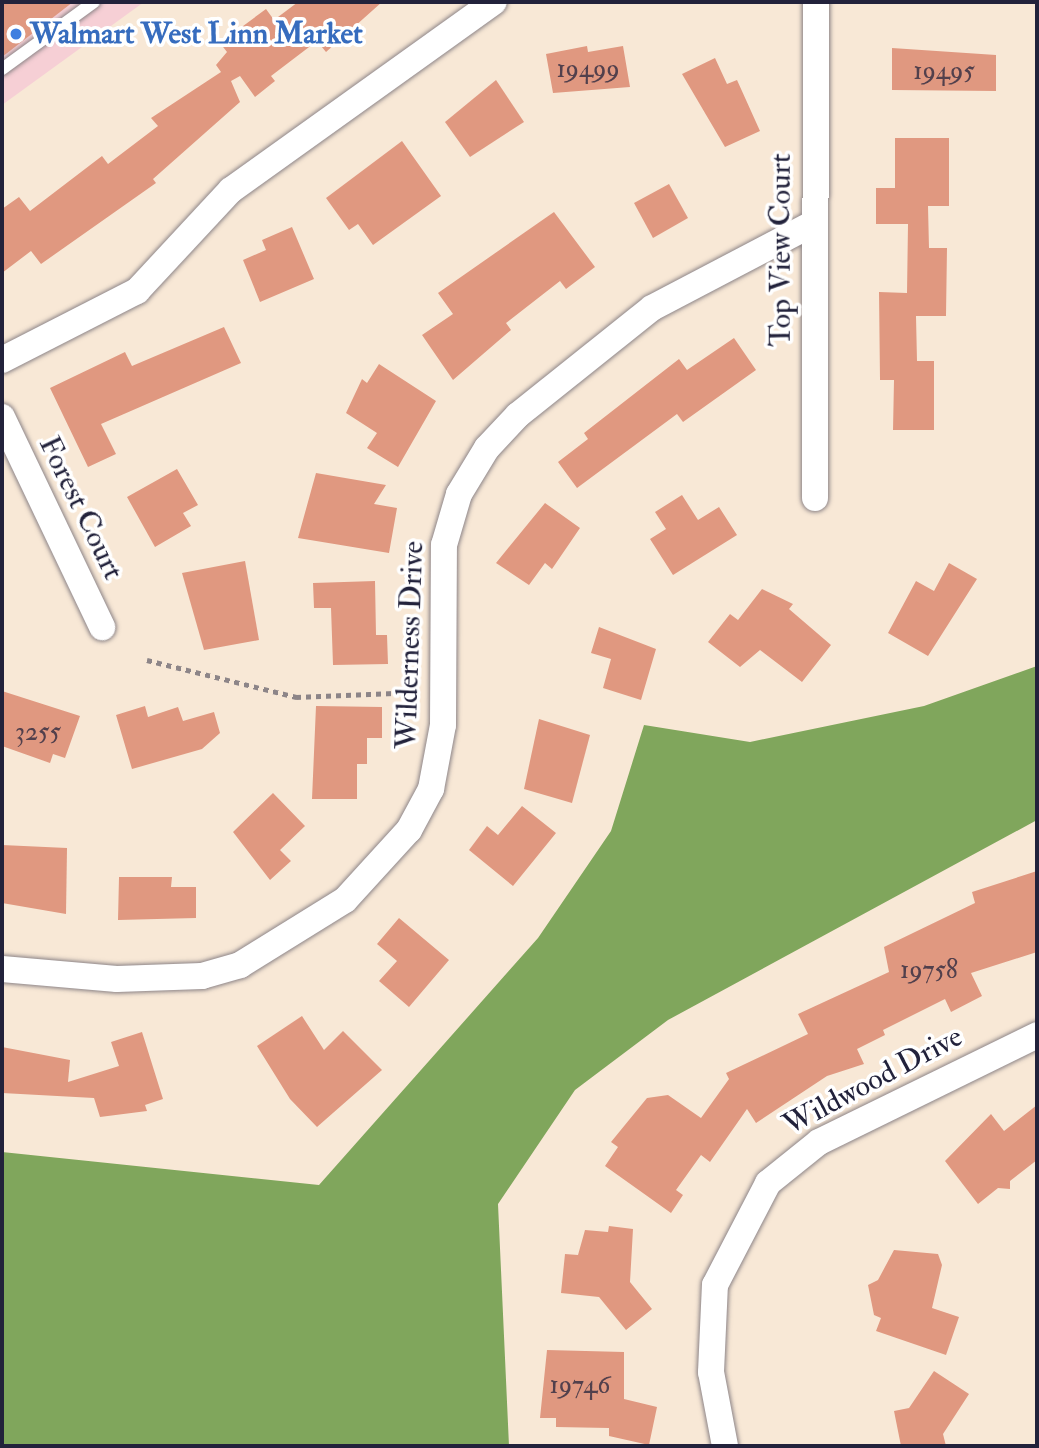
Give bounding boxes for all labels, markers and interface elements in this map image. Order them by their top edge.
place label: Walmart West Linn Market [30,16,363,52]
marker: Walmart West Linn Market [8,26,24,42]
house number: 19499 [556,54,620,86]
house number: 19495 [913,56,975,88]
street label: Top View Court [763,153,799,347]
street label: Forest Court [31,430,131,586]
street label: Wilderness Drive [388,540,432,750]
house number: 3255 [15,717,61,749]
house number: 19758 [900,955,958,987]
street label: Wildwood Drive [777,1019,969,1143]
house number: 19746 [550,1370,610,1402]

